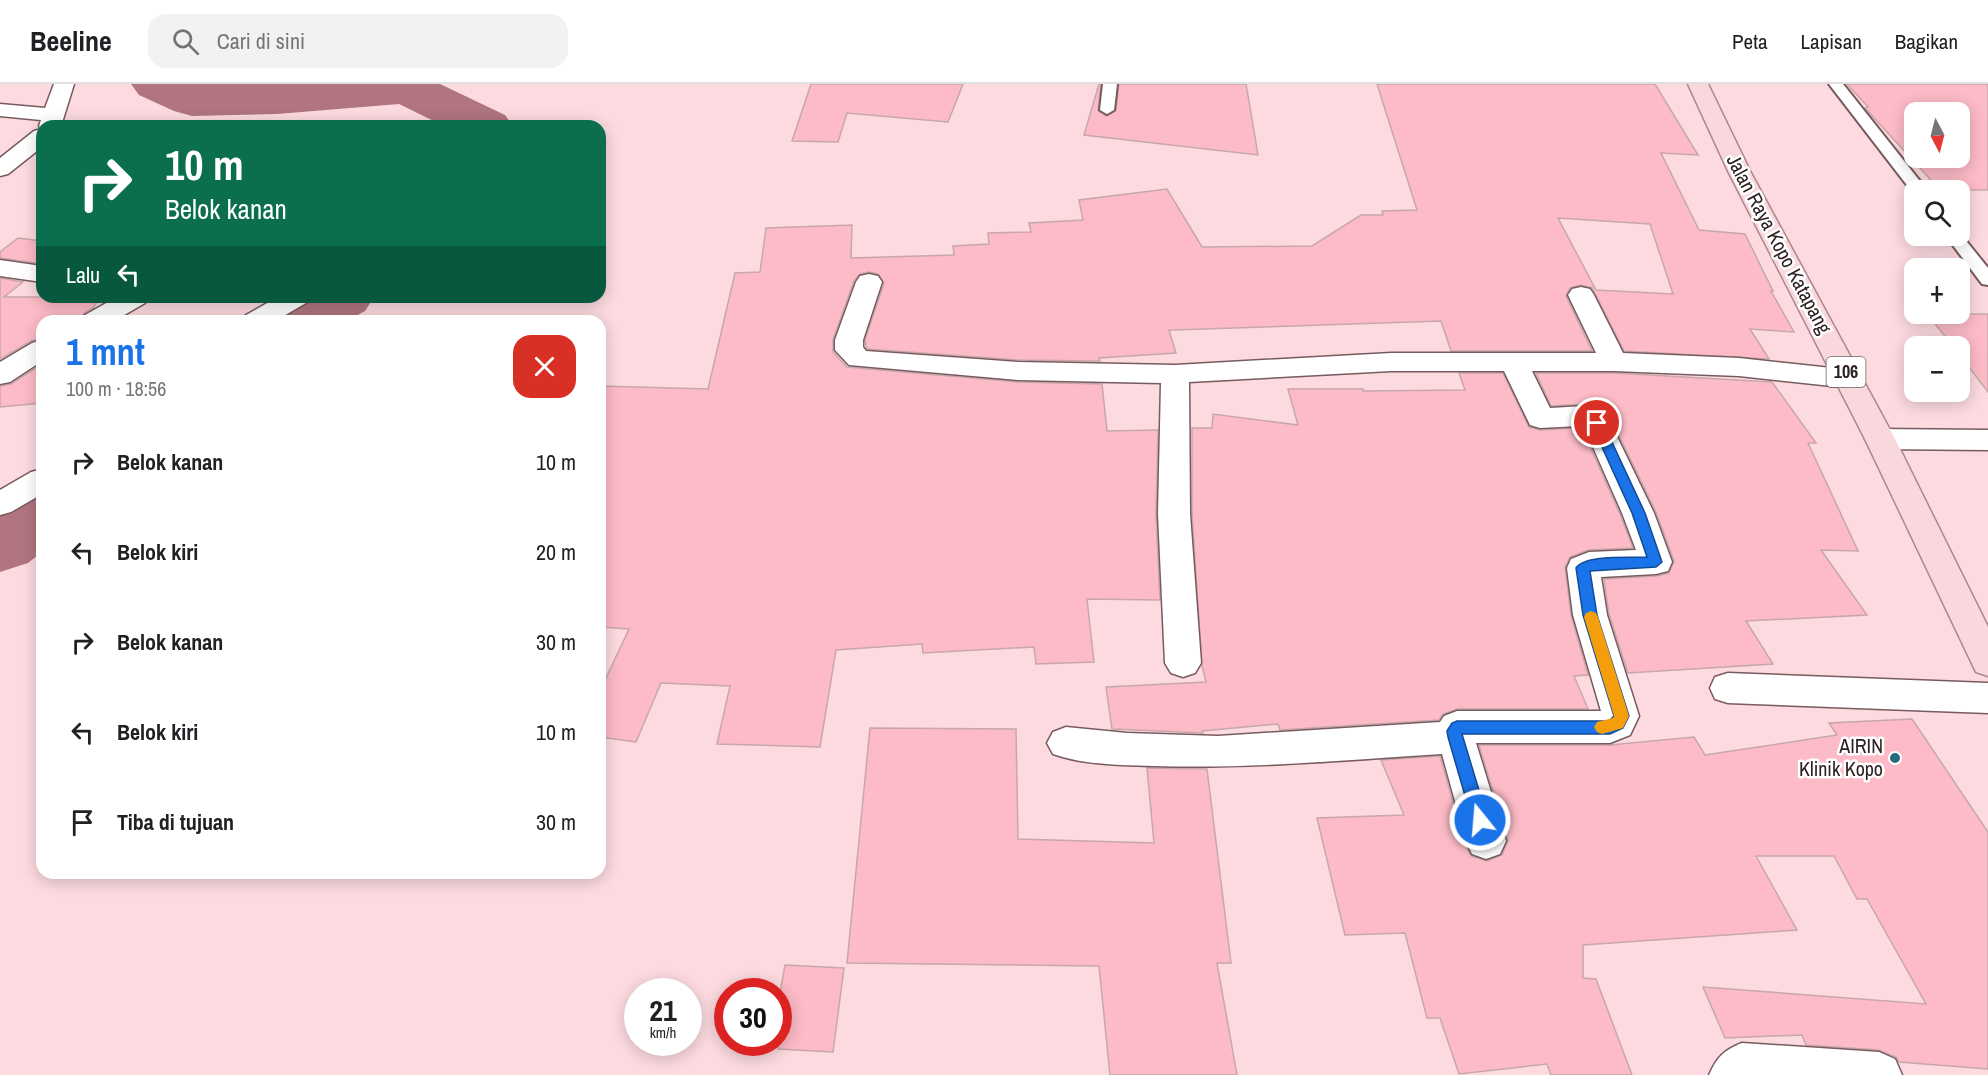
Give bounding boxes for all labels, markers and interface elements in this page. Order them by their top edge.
search box [148,14,568,68]
text: Beeline [30,22,112,60]
icon: search [169,25,202,58]
text: Cari di sini [217,26,305,56]
text: Peta [1732,27,1768,56]
text: Lapisan [1801,27,1862,56]
text: Bagikan [1895,27,1958,56]
north arrow [1904,102,1970,168]
map controls [1904,102,1970,402]
text: 10 m [165,137,244,193]
icon: right [66,144,144,222]
street label: Jalan Raya Kopo Katapang [1721,149,1838,338]
button: search [1904,180,1970,246]
text: Belok kanan [165,191,287,227]
icon: left [112,258,145,291]
button: + [1904,258,1970,324]
text: Lalu [66,260,100,290]
text: 1 mnt [66,328,145,376]
button: close [513,335,576,398]
button: − [1904,336,1970,402]
road number: 106 [1826,357,1866,387]
text: 100 m · 18:56 [66,375,166,402]
pin [1571,397,1622,448]
icon: arrive [1580,406,1613,439]
icon: right [66,446,99,479]
text: Belok kanan [117,447,223,477]
text: 10 m [536,447,576,477]
icon: left [66,536,99,569]
text: Belok kiri [117,537,198,567]
text: 20 m [536,537,576,567]
icon: right [66,626,99,659]
text: Belok kanan [117,627,223,657]
text: 30 m [536,627,576,657]
icon: left [66,716,99,749]
text: Belok kiri [117,717,198,747]
text: 10 m [536,717,576,747]
place label: AIRIN Klinik Kopo [1799,732,1883,782]
marker: AIRIN Klinik Kopo [1888,751,1902,765]
position arrow [1448,788,1512,852]
icon: arrive [66,806,99,839]
text: Tiba di tujuan [117,807,234,837]
text: 30 m [536,807,576,837]
speed limit sign: 30 [714,978,792,1056]
text: 21 [649,990,677,1030]
text: km/h [650,1022,676,1043]

